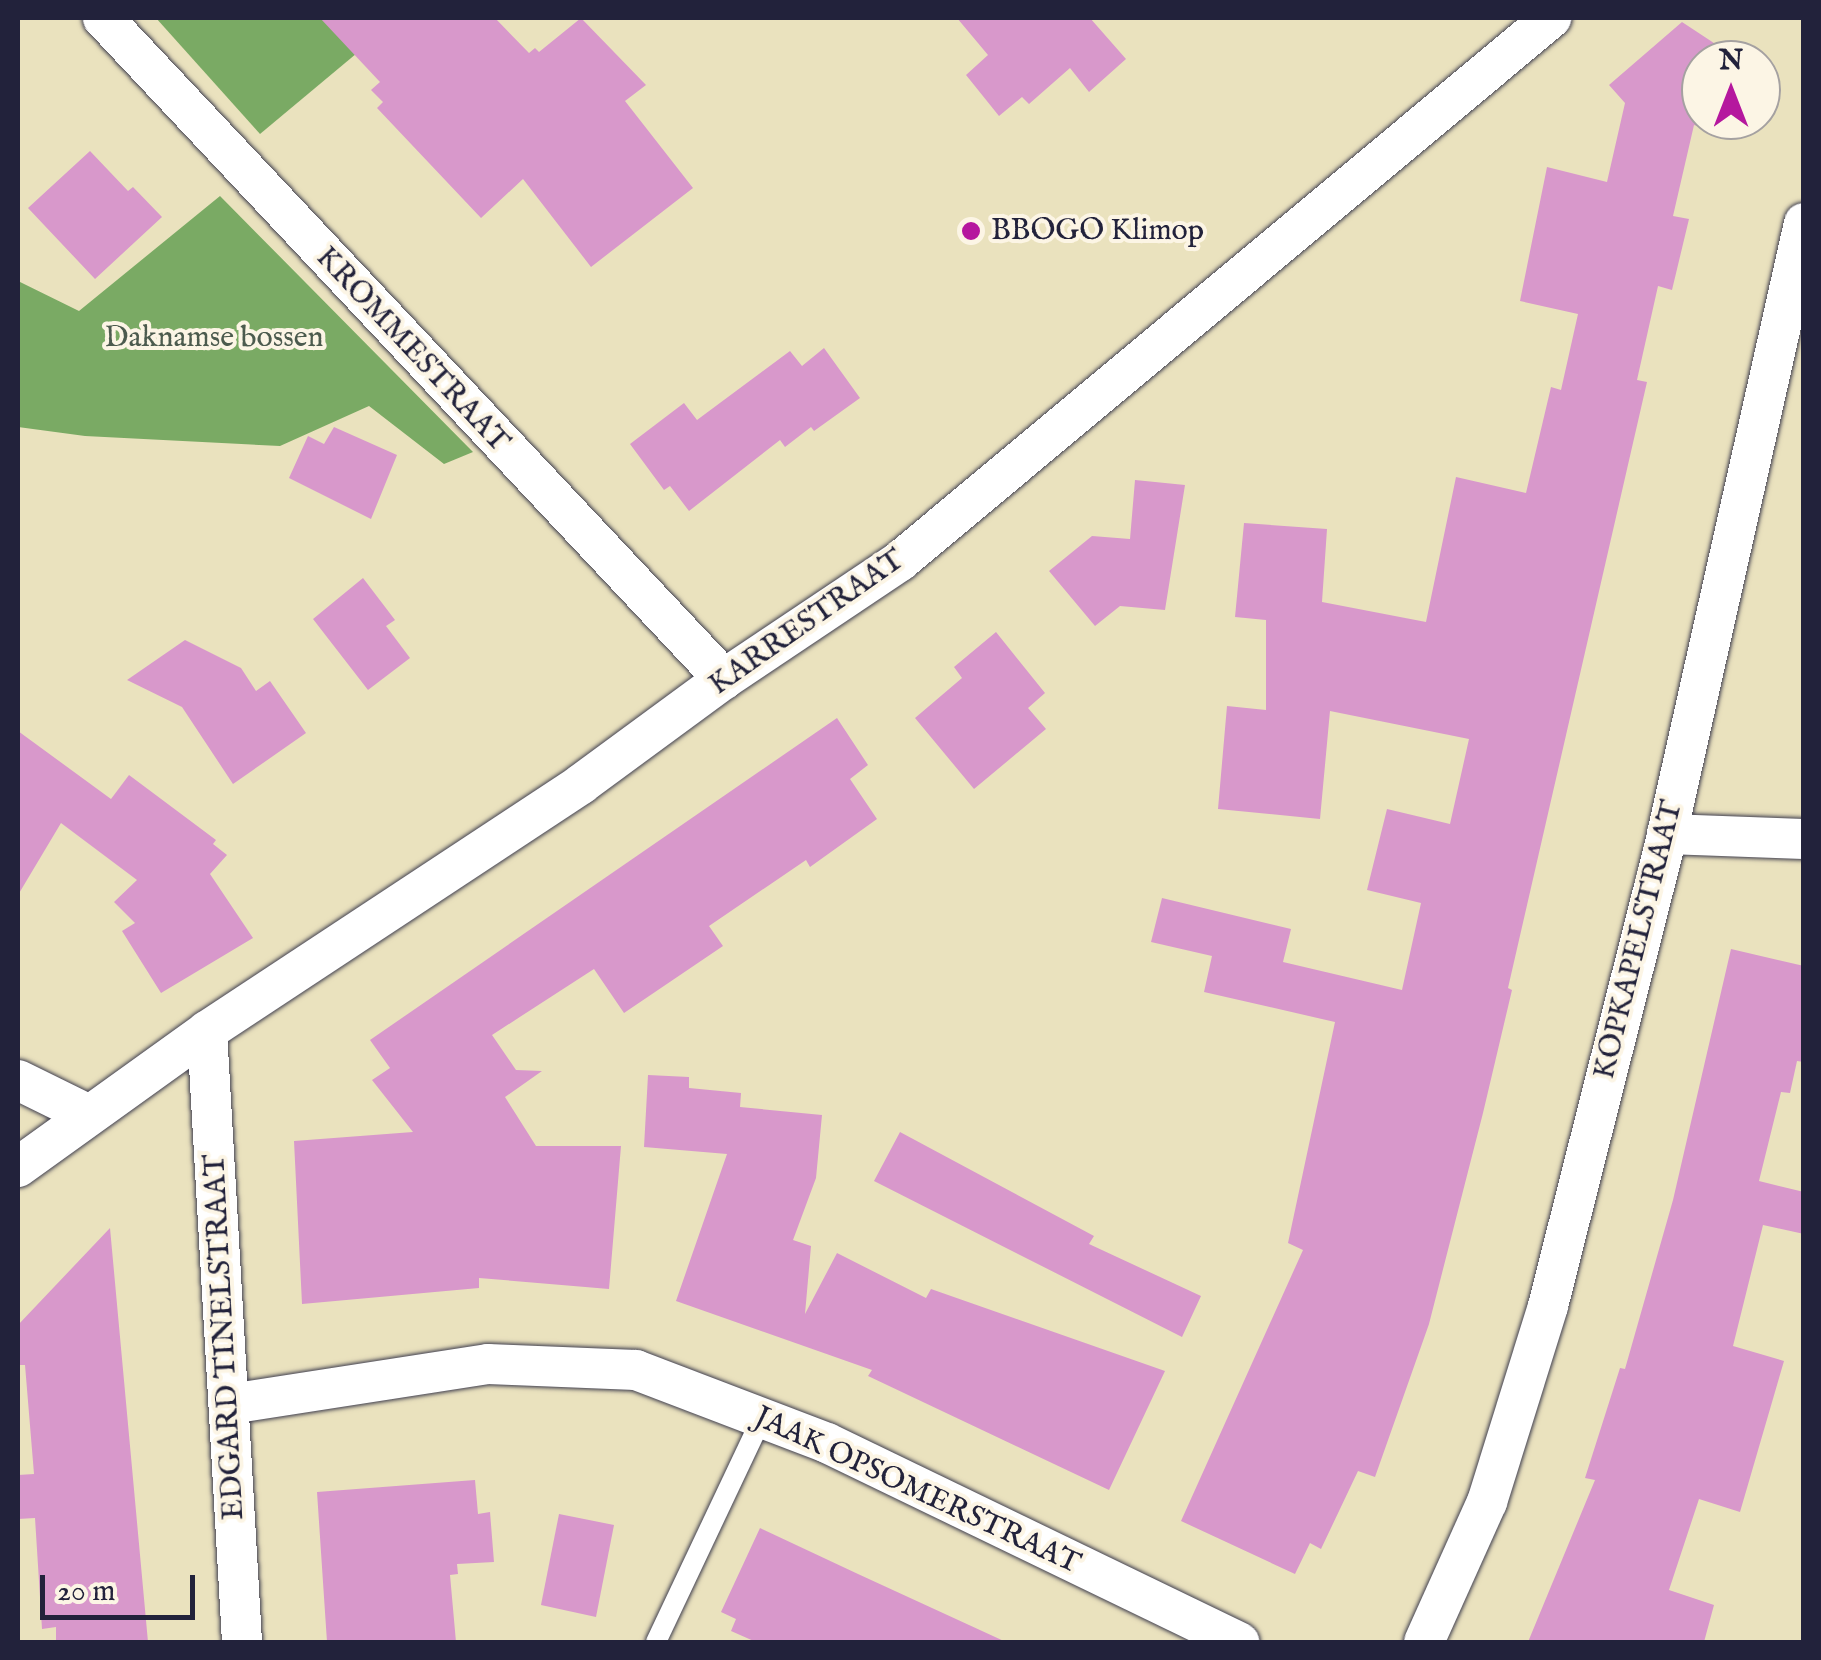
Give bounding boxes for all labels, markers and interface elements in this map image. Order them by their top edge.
north arrow [1681,40,1781,140]
text: N [1719,44,1743,79]
place label: BBOGO Klimop [991,213,1204,249]
marker: BBOGO Klimop [960,220,982,242]
street label: KROMMESTRAAT [308,240,516,460]
park label: Daknamse bossen [104,320,324,356]
street label: KARRESTRAAT [703,542,911,704]
street label: KOPKAPELSTRAAT [1587,797,1691,1083]
street label: EDGARD TINELSTRAAT [197,1153,253,1521]
street label: JAAK OPSOMERSTRAAT [748,1400,1086,1582]
scale bar [45,1555,200,1617]
text: 20 m [57,1573,116,1611]

